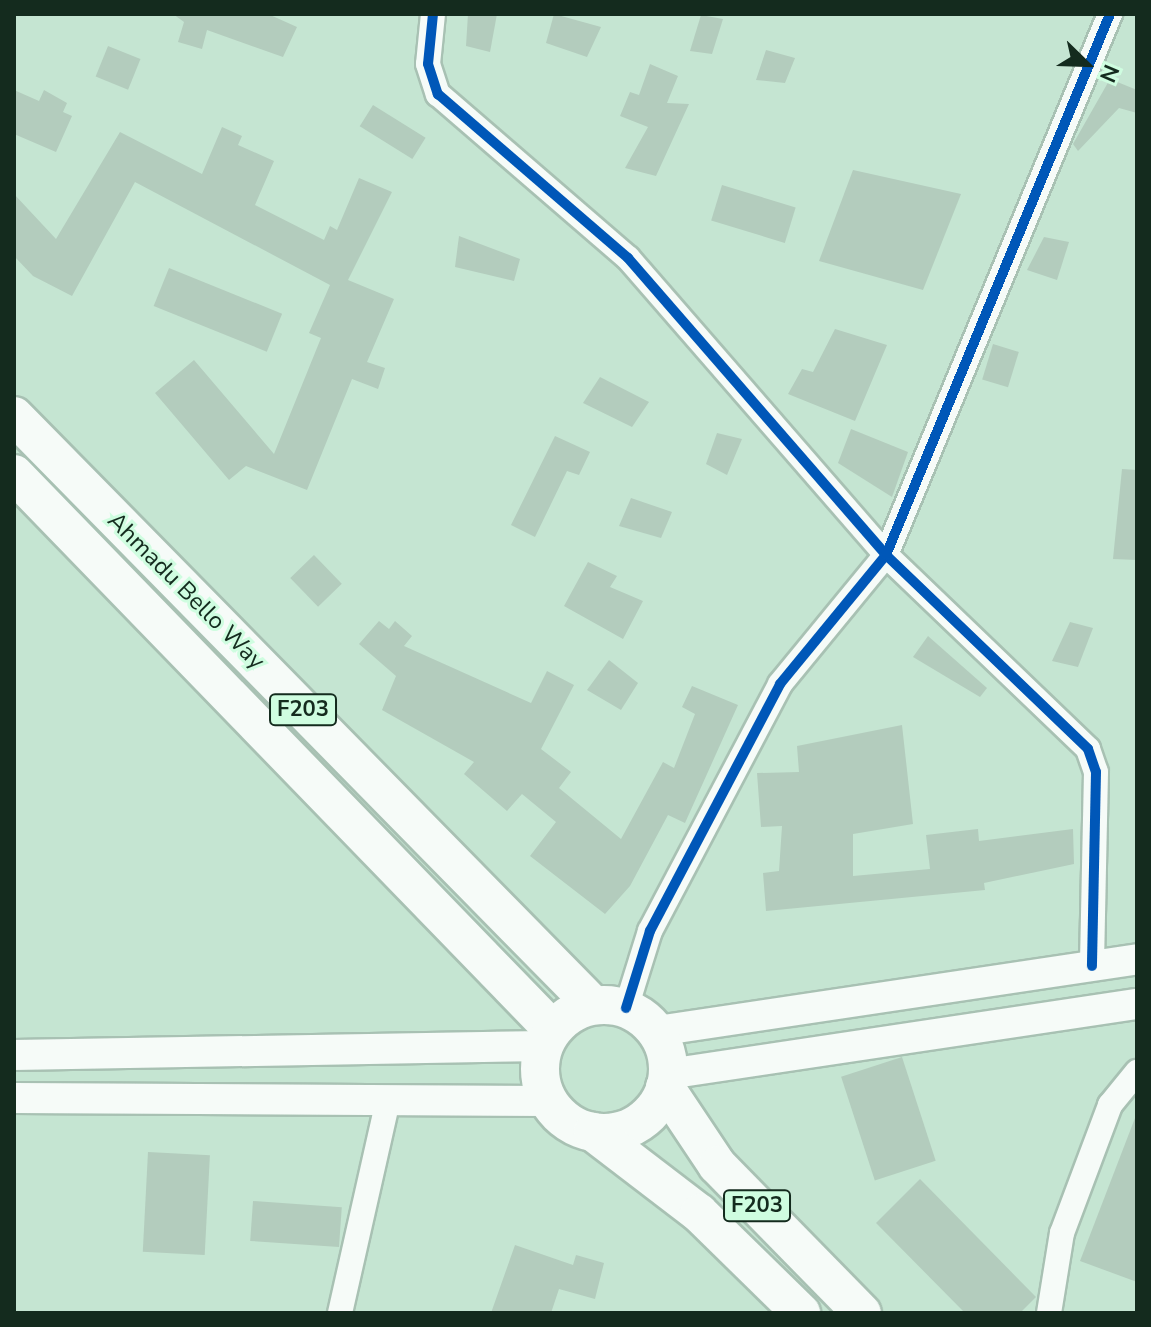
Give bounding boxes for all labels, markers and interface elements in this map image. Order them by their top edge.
north arrow [1047,24,1127,104]
text: N [1092,60,1126,87]
street label: Ahmadu Bello Way [101,506,271,676]
road number: F203 [269,692,337,728]
road number: F203 [723,1188,791,1224]

